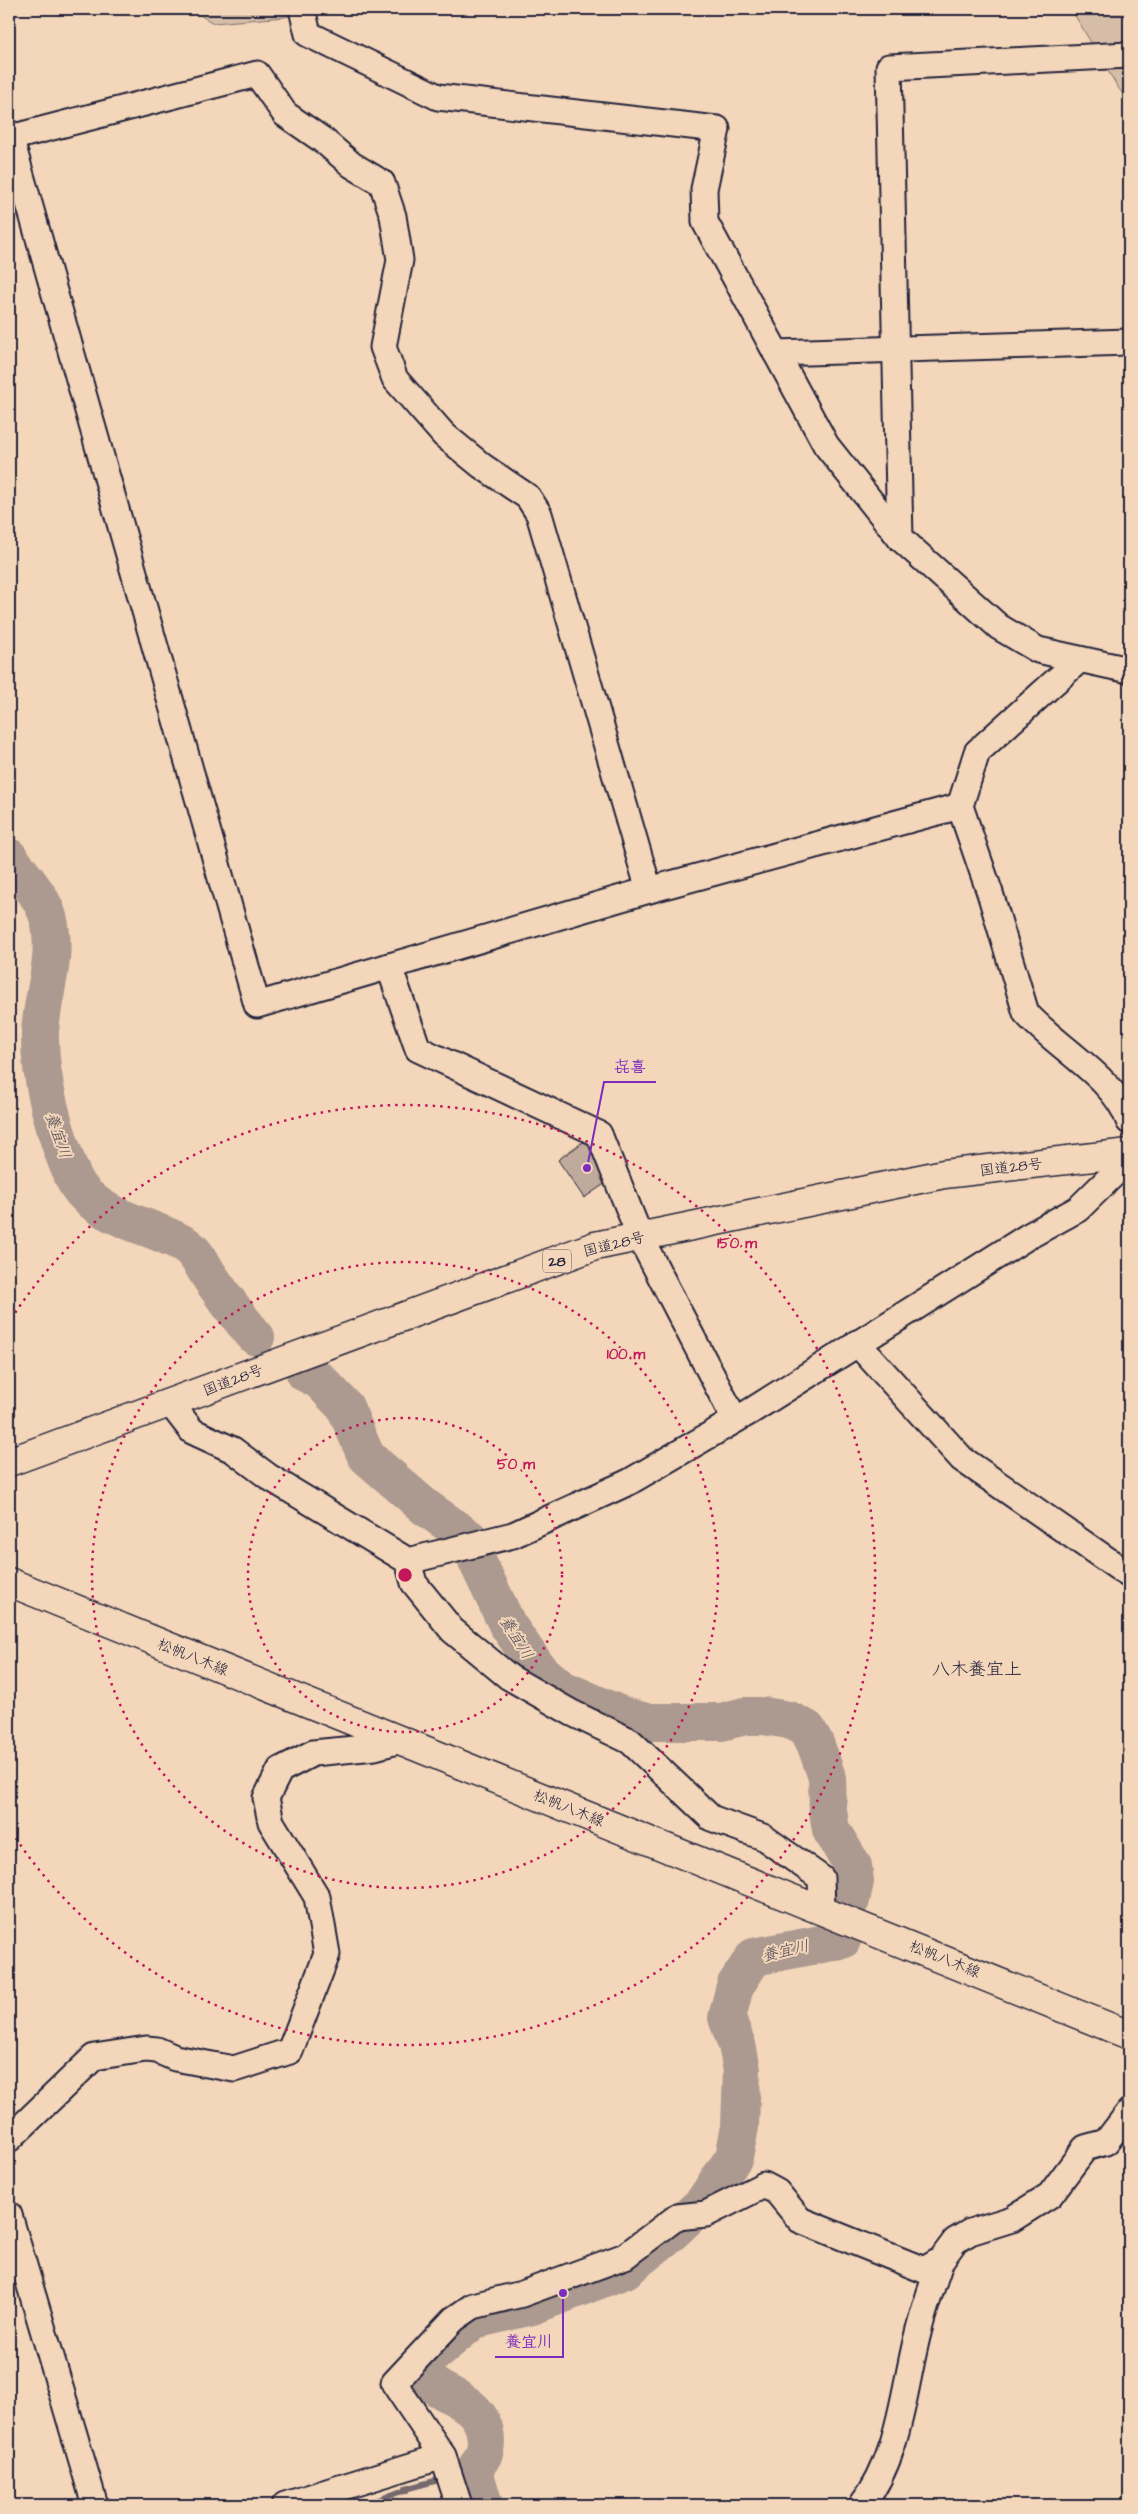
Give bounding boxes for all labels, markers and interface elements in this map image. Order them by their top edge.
callout: 㐂喜 [604,1051,656,1082]
text: 㐂喜 [614,1056,646,1078]
water label: 養宜川 [40,1109,76,1162]
street label: 国道28号 [978,1153,1044,1182]
street label: 国道28号 [581,1227,647,1262]
text: 150 m [717,1233,757,1254]
road number: 28 [543,1250,571,1272]
text: 100 m [607,1344,646,1365]
street label: 国道28号 [200,1359,266,1402]
text: 50 m [497,1454,535,1475]
centre of rings [396,1566,414,1584]
water label: 養宜川 [494,1611,538,1664]
street label: 松帆八木線 [154,1634,232,1681]
district label: 八木養宜上 [932,1657,1022,1682]
street label: 松帆八木線 [530,1785,608,1832]
water label: 養宜川 [759,1935,811,1967]
street label: 松帆八木線 [906,1936,984,1983]
callout: 養宜川 [495,2326,563,2357]
text: 養宜川 [505,2331,553,2353]

